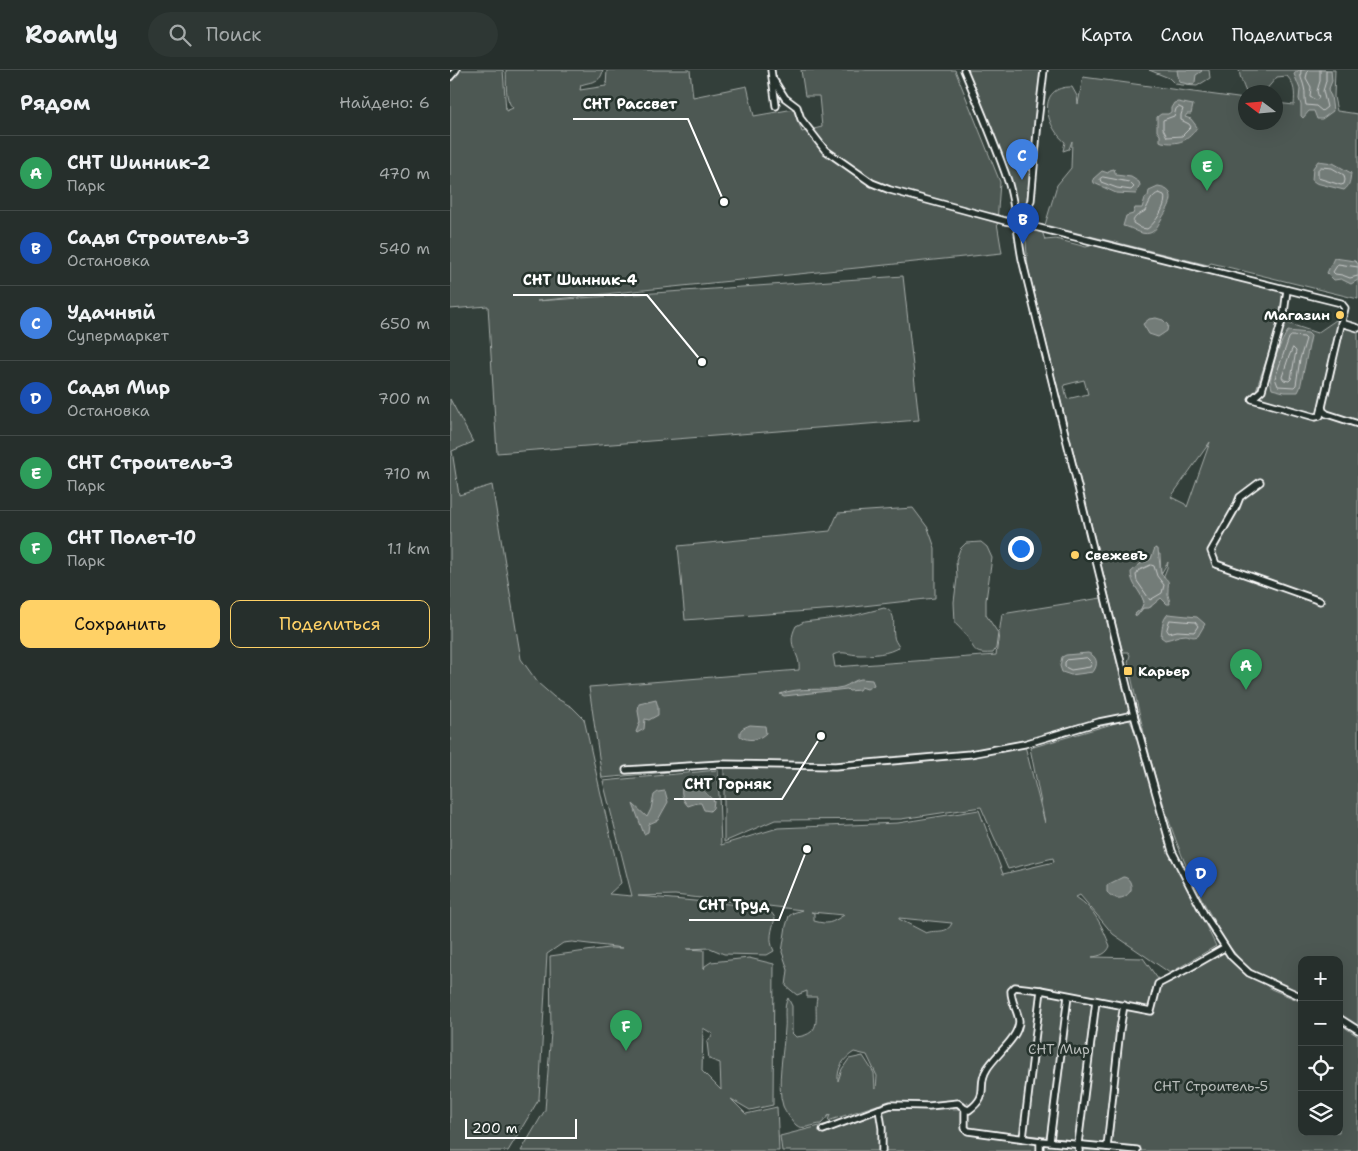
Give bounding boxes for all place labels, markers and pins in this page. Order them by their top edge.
callout: СНТ Рассвет [573,89,688,119]
pin: C [1006,139,1038,180]
pin: E [1191,150,1223,191]
pin: B [1007,203,1039,244]
callout: СНТ Шинник-4 [513,265,647,295]
place label: Магазин [1264,306,1330,324]
marker: Магазин [1334,309,1346,321]
place label: СвежевЪ [1085,546,1148,564]
marker: СвежевЪ [1069,549,1081,561]
pin: A [1230,649,1262,690]
place label: Карьер [1138,662,1190,680]
marker: Карьер [1122,665,1134,677]
callout: СНТ Горняк [674,769,782,799]
pin: D [1185,857,1217,898]
callout: СНТ Труд [689,890,779,920]
pin: F [610,1010,642,1051]

